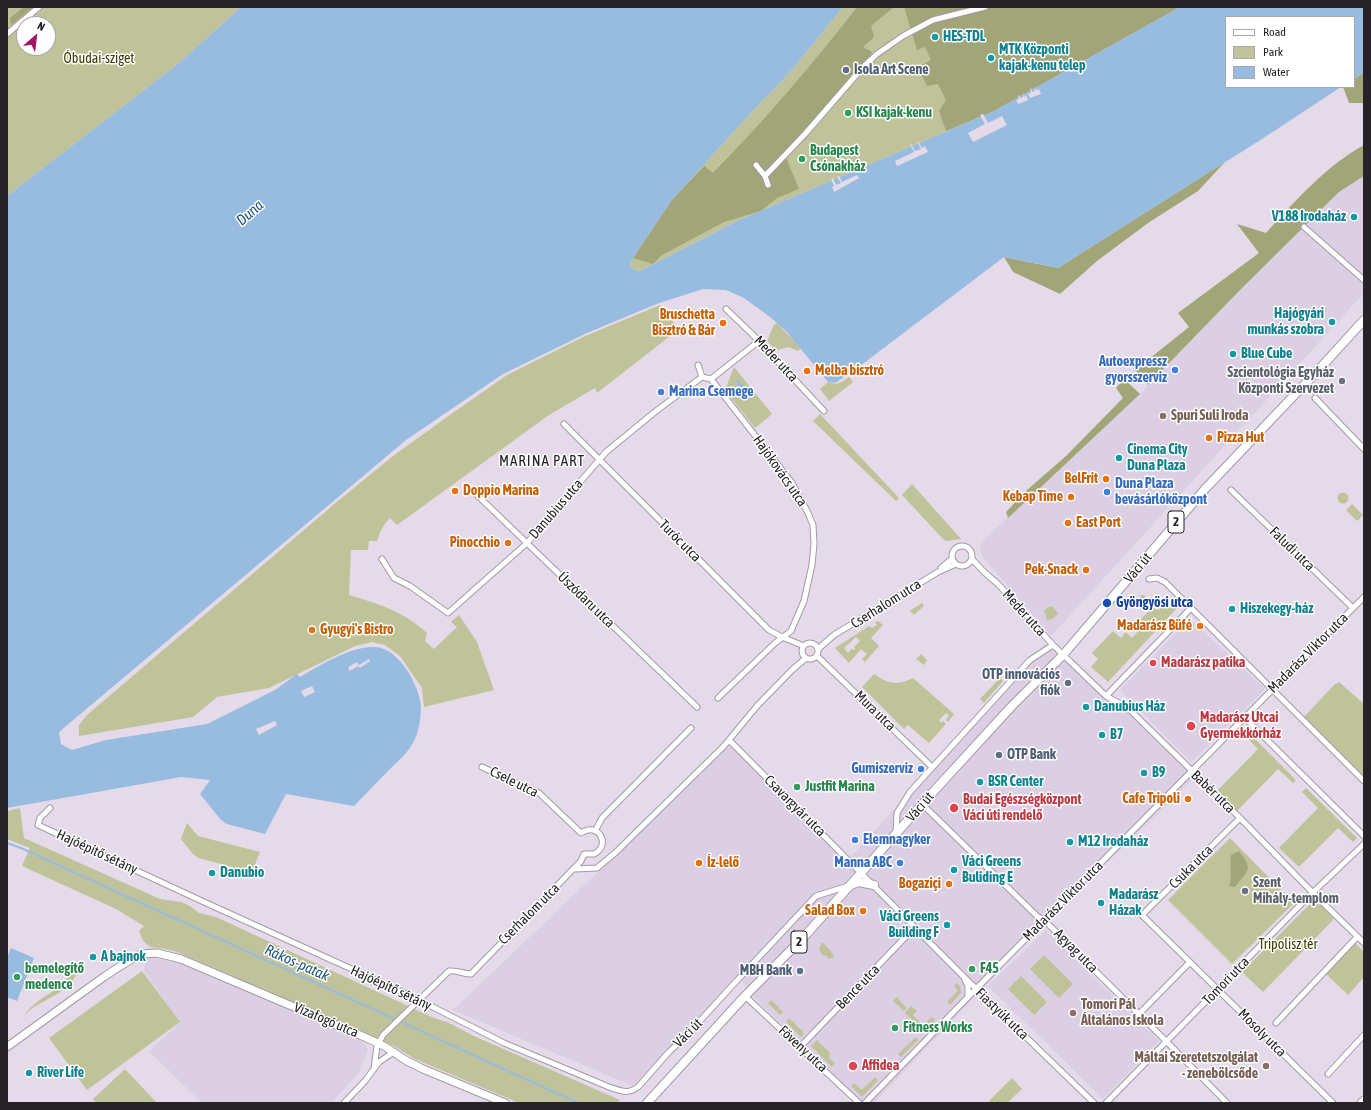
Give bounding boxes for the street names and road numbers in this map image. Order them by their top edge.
street label: Meder utca [750,332,802,386]
street label: Hajókovács utca [749,432,811,510]
street label: Danubius utca [525,476,587,542]
road number: 2 [1168,511,1184,533]
street label: Turóc utca [656,517,704,565]
street label: Faludi utca [1266,523,1318,575]
street label: Váci út [1121,550,1155,586]
street label: Úszódaru utca [554,569,618,631]
street label: Cserhalom utca [848,576,924,632]
street label: Meder utca [999,586,1049,640]
street label: Madarász Viktor utca [1264,609,1352,697]
street label: Mura utca [851,687,899,735]
street label: Csele utca [487,763,541,801]
street label: Babér utca [1188,767,1238,817]
street label: Csavargyár utca [761,772,829,840]
street label: Váci út [902,789,938,825]
street label: Hajóépítő sétány [54,826,140,878]
street label: Csuka utca [1166,842,1216,892]
street label: Madarász Viktor utca [1019,857,1107,945]
street label: Cserhalom utca [495,880,563,948]
street label: Agyag utca [1051,926,1101,976]
road number: 2 [791,931,807,953]
street label: Tomori utca [1199,954,1253,1008]
street label: Bence utca [833,961,883,1013]
street label: Hajóépítő sétány [348,962,434,1014]
street label: Fiastyúk utca [972,985,1032,1043]
street label: Vizafogó utca [291,999,361,1041]
street label: Mosoly utca [1234,1005,1290,1061]
street label: Váci út [670,1015,706,1051]
street label: Föveny utca [775,1022,831,1076]

